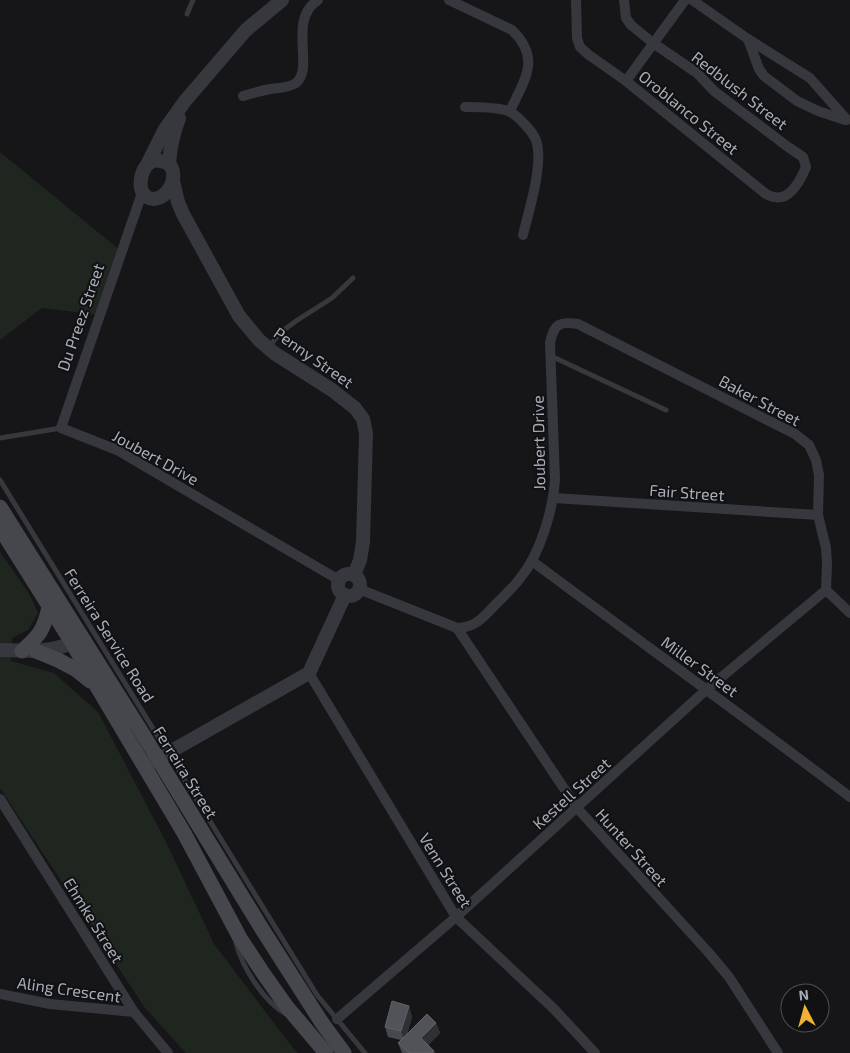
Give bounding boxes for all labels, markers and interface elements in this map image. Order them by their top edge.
street label: Redblush Street [688,47,792,133]
street label: Oroblanco Street [635,66,743,158]
street label: Du Preez Street [53,261,107,373]
street label: Penny Street [271,323,357,391]
street label: Baker Street [716,371,804,429]
street label: Joubert Drive [528,395,548,491]
street label: Joubert Drive [110,426,202,488]
street label: Fair Street [649,480,725,504]
street label: Ferreira Service Road [61,565,159,705]
street label: Miller Street [658,632,742,700]
street label: Ferreira Street [150,722,222,822]
street label: Kestell Street [528,753,614,833]
street label: Hunter Street [592,804,672,890]
street label: Venn Street [416,829,476,911]
street label: Ehmke Street [60,874,128,966]
street label: Aling Crescent [16,972,122,1006]
north arrow [780,983,830,1033]
text: N [798,986,810,1004]

